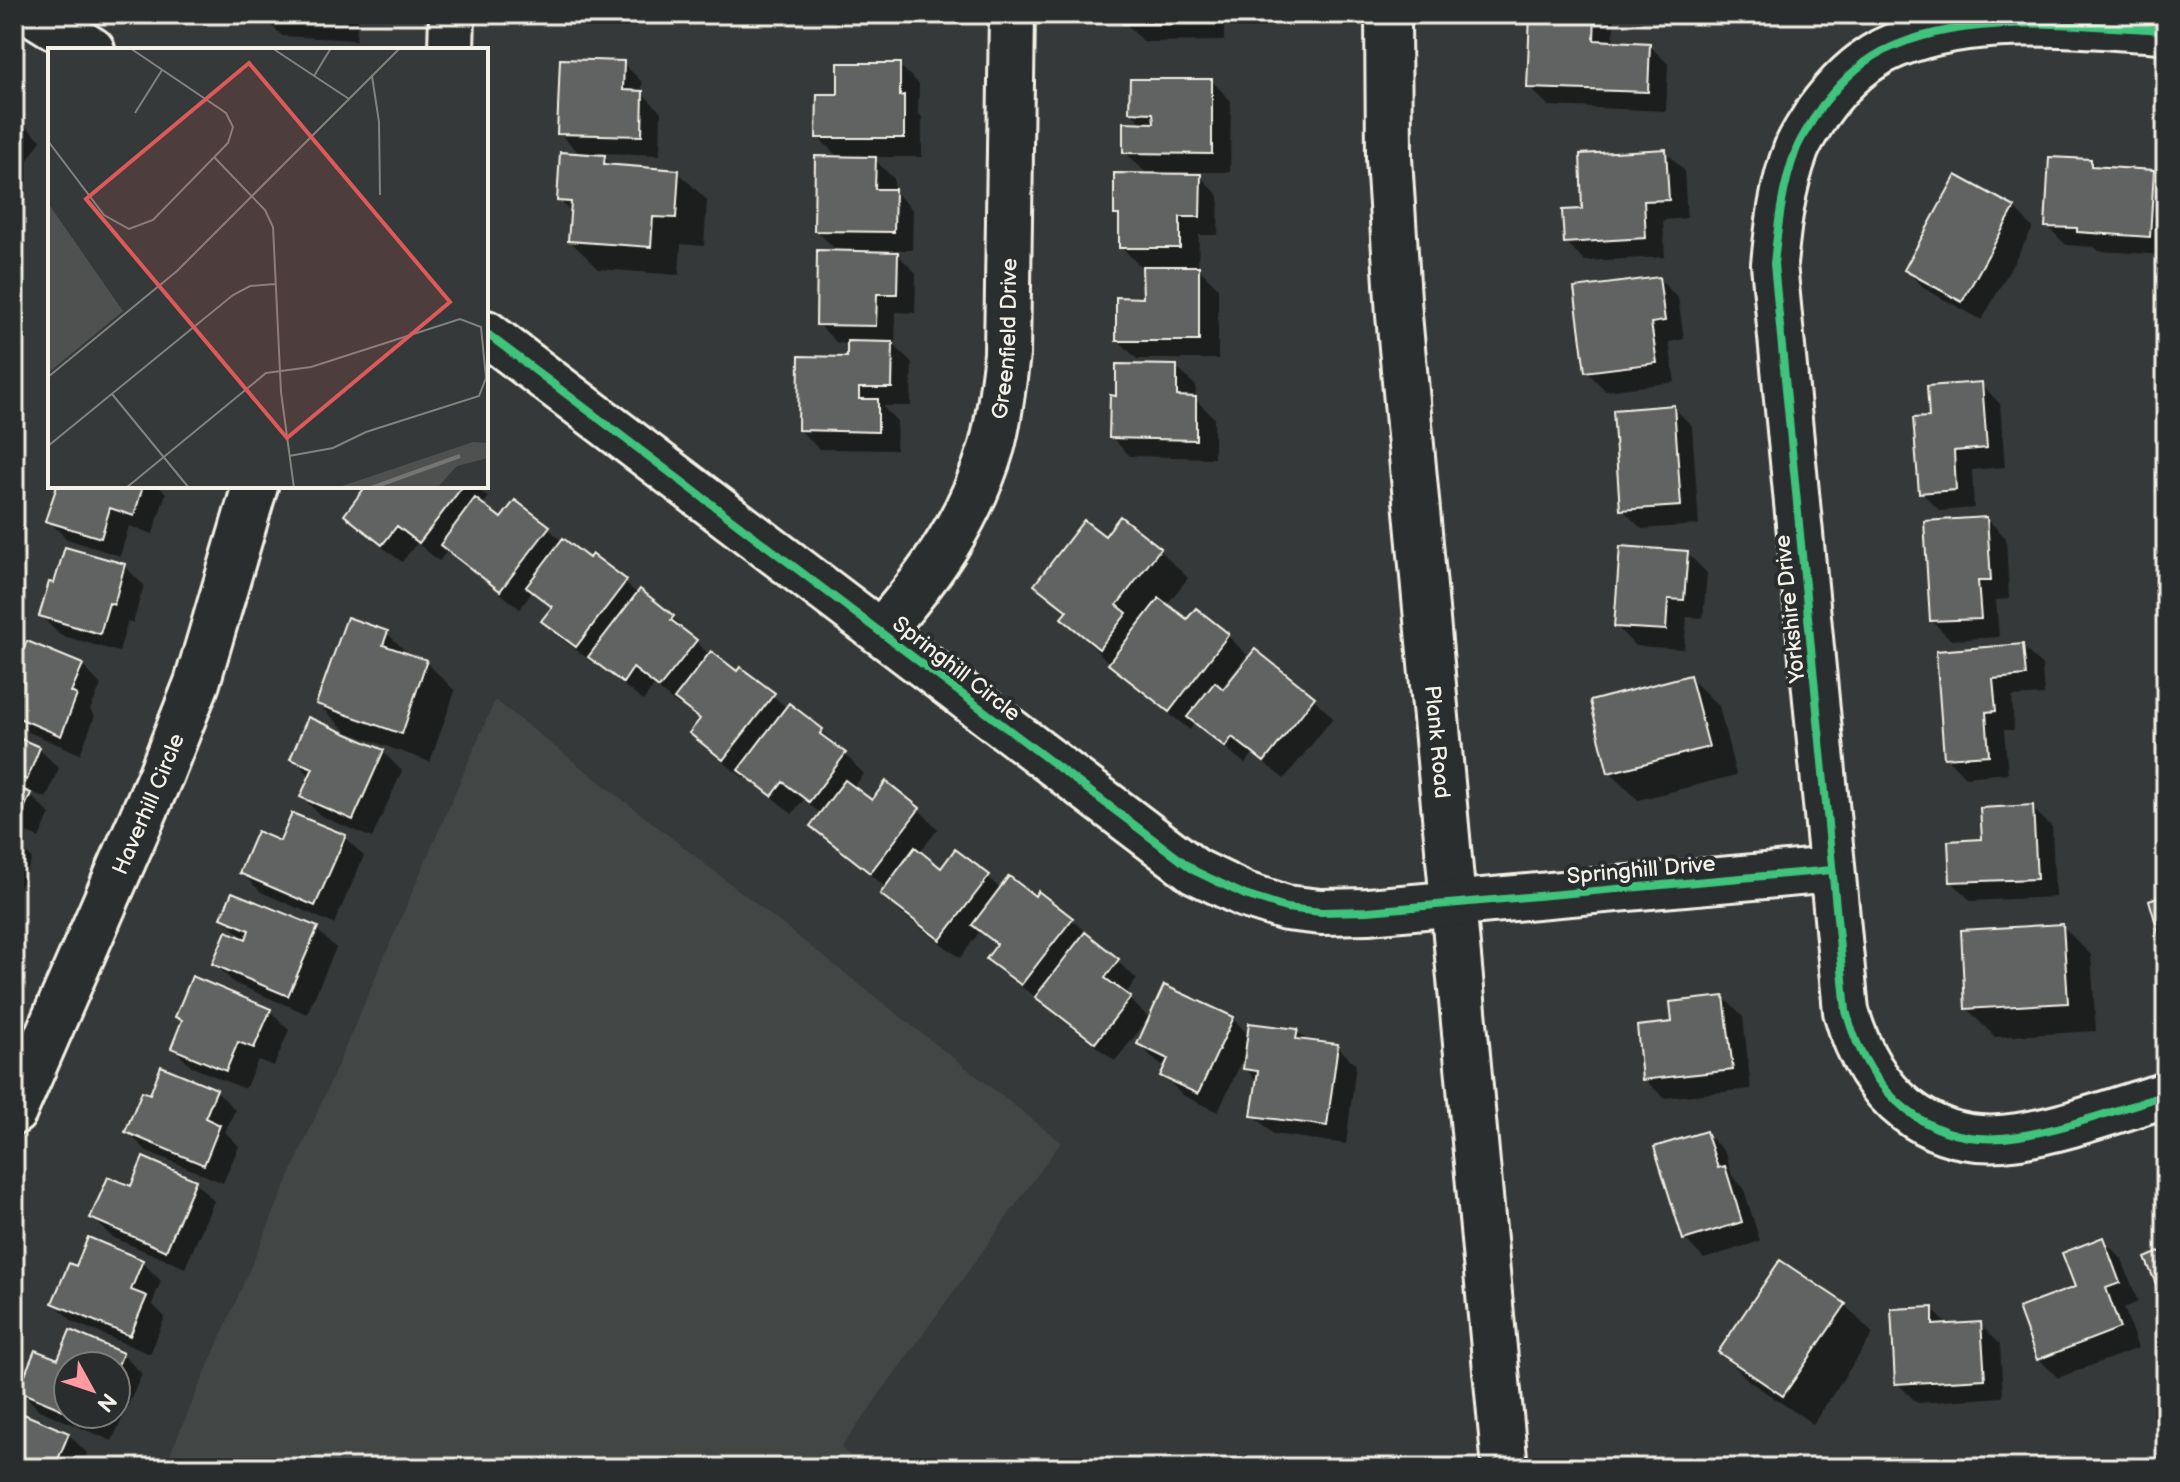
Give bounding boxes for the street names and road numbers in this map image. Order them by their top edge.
street label: Greenfield Drive [986,258,1023,421]
street label: Yorkshire Drive [1769,534,1812,685]
street label: Springhill Circle [887,611,1026,728]
street label: Plank Road [1418,684,1455,800]
street label: Haverhill Circle [107,730,191,879]
street label: Springhill Drive [1566,851,1717,890]

